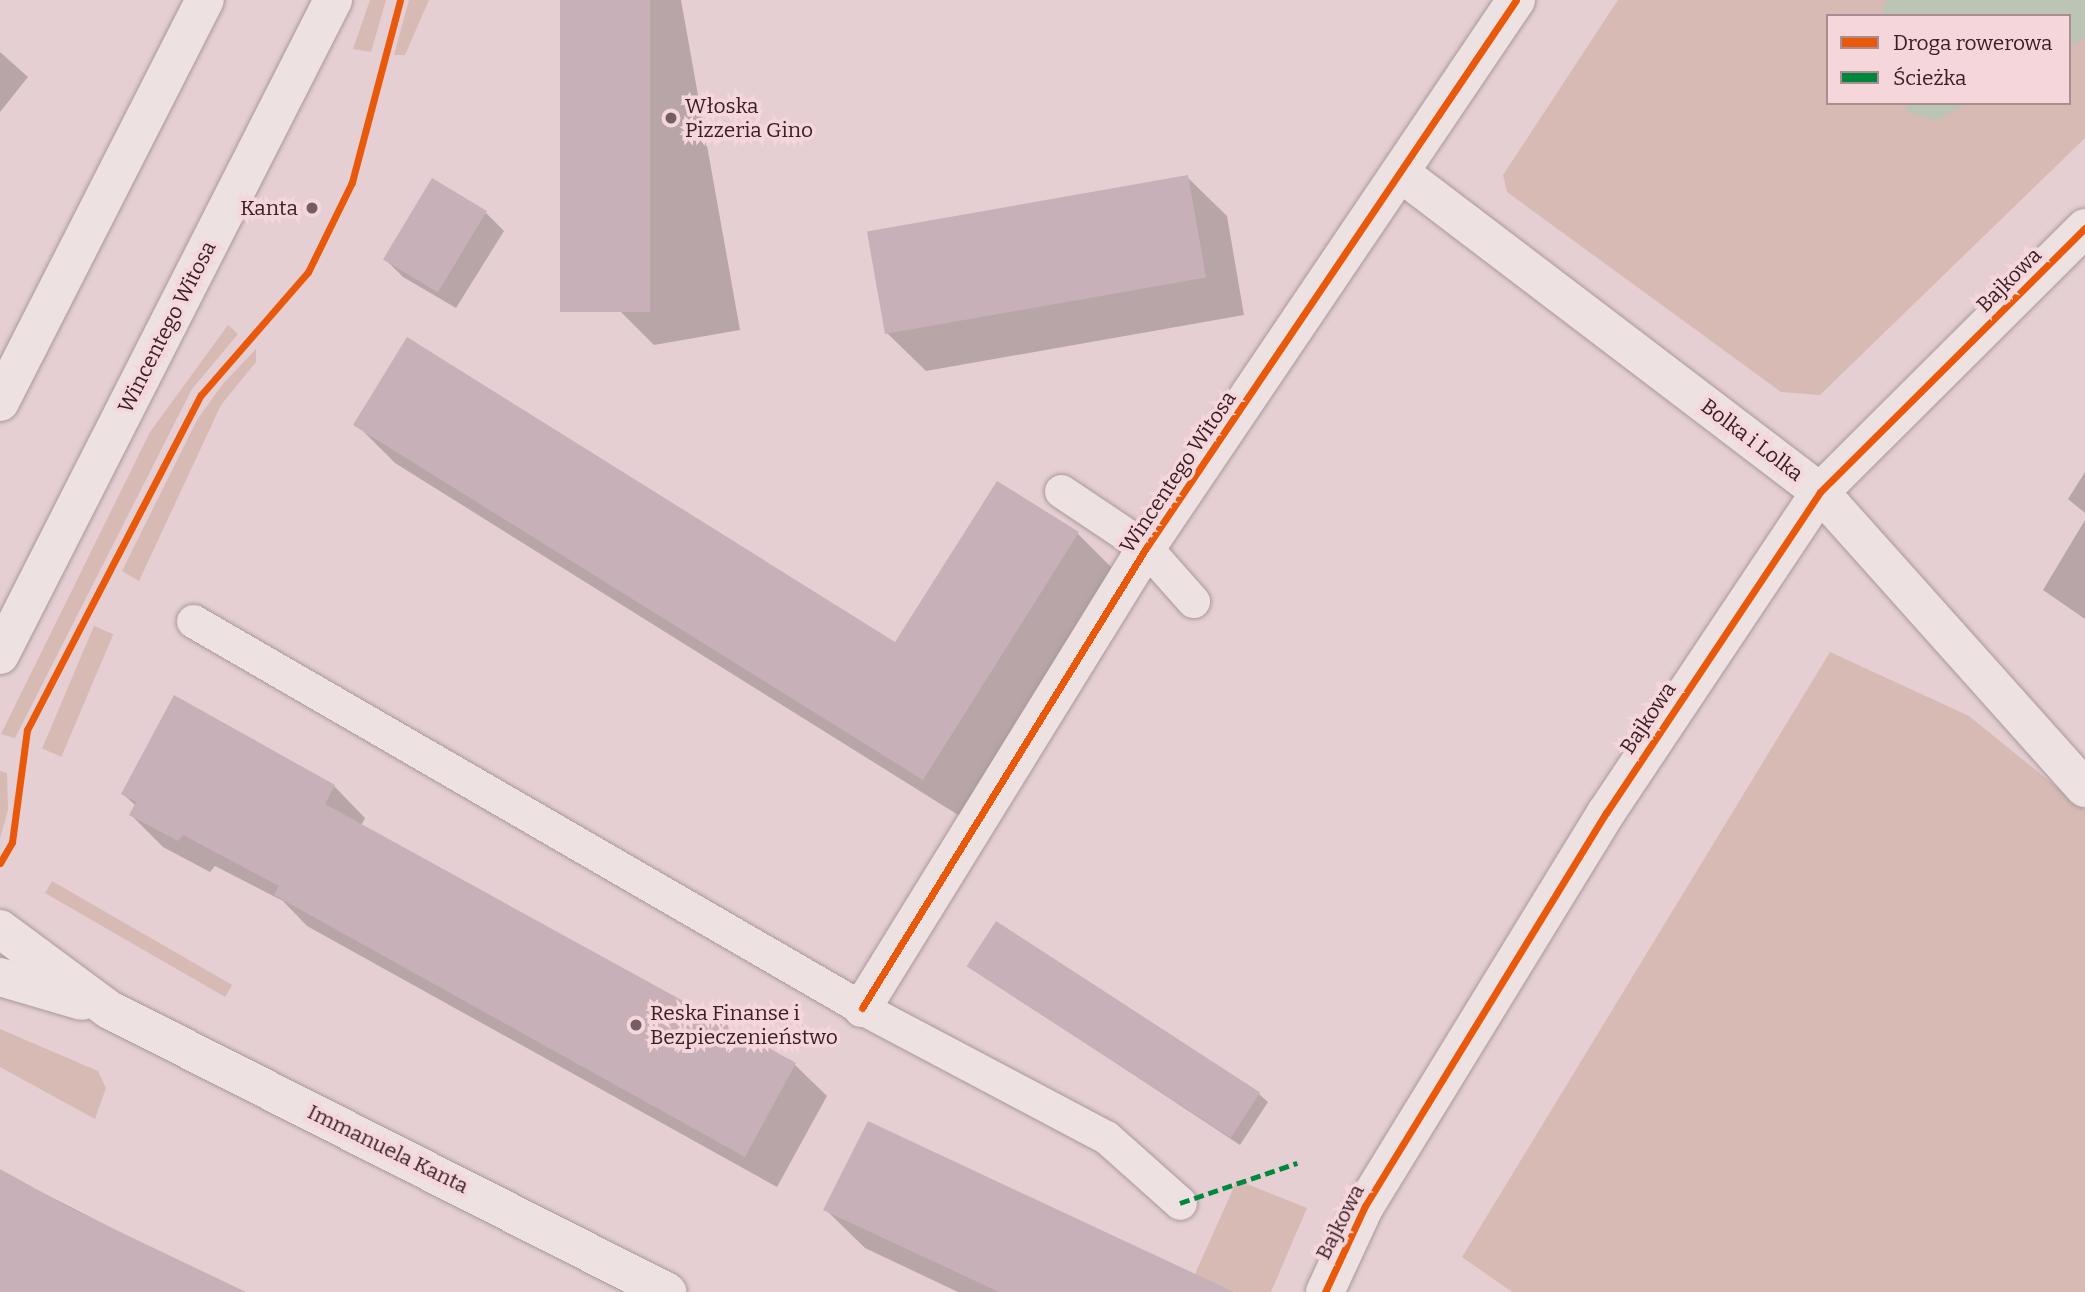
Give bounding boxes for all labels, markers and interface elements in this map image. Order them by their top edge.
legend [1826,14,2071,105]
text: Droga rowerowa [1893,30,2052,56]
text: Ścieżka [1893,65,1966,91]
place label: Włoska Pizzeria Gino [685,93,813,143]
marker: Włoska Pizzeria Gino [663,110,679,126]
place label: Kanta [240,195,298,221]
marker: Kanta [304,200,320,216]
street label: Wincentego Witosa [113,237,221,417]
street label: Bajkowa [1971,242,2047,318]
street label: Wincentego Witosa [1115,386,1241,558]
street label: Bolka i Lolka [1696,393,1808,487]
street label: Bajkowa [1615,677,1681,759]
place label: Reska Finanse i Bezpieczenieństwo [650,1000,838,1050]
marker: Reska Finanse i Bezpieczenieństwo [628,1017,644,1033]
street label: Immanuela Kanta [303,1099,473,1199]
street label: Bajkowa [1310,1180,1370,1264]

